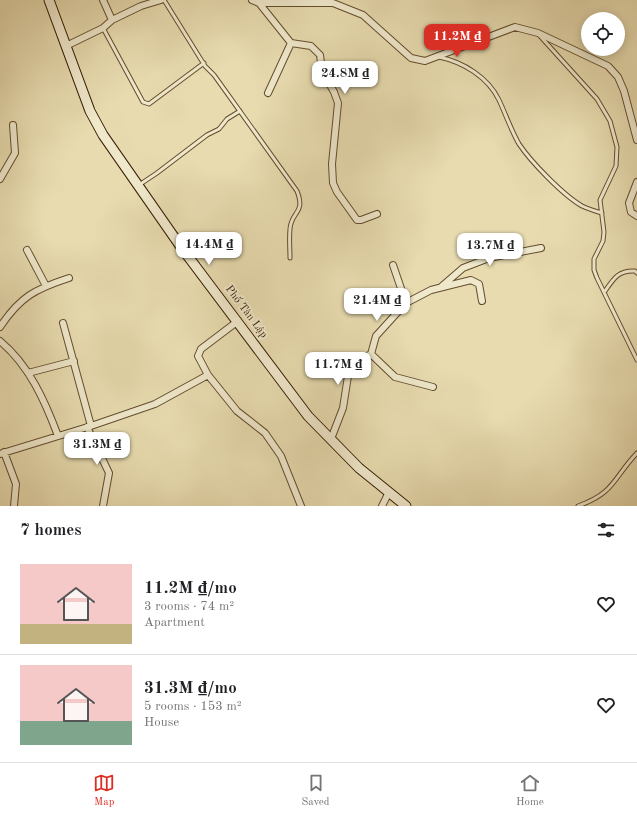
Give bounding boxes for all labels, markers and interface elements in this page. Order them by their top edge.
map controls [581,12,625,56]
button: locate [581,12,625,56]
pin: 11.2M ₫ [420,24,494,58]
text: 11.2M ₫ [433,30,481,43]
pin: 24.8M ₫ [308,61,382,95]
text: 24.8M ₫ [321,67,369,80]
pin: 14.4M ₫ [172,232,246,266]
pin: 13.7M ₫ [453,233,527,267]
text: 14.4M ₫ [185,238,233,251]
text: 13.7M ₫ [466,239,514,252]
street label: Phố Tân Lập [223,283,270,340]
pin: 21.4M ₫ [340,288,414,322]
text: 21.4M ₫ [353,294,401,307]
pin: 11.7M ₫ [301,352,375,386]
text: 11.7M ₫ [314,358,362,371]
pin: 31.3M ₫ [60,432,134,466]
text: 31.3M ₫ [73,438,121,451]
icon: filters [595,519,617,541]
text: 7 homes [20,522,82,539]
icon: home [52,580,100,628]
text: 11.2M ₫/mo [144,580,237,597]
icon: heart [595,593,617,615]
text: 3 rooms · 74 m² [144,600,234,613]
text: Apartment [144,616,205,629]
text: 31.3M ₫/mo [144,680,237,697]
icon: home [52,681,100,729]
icon: heart [595,694,617,716]
text: 5 rooms · 153 m² [144,700,242,713]
text: House [144,716,179,729]
tab: Map [93,772,115,810]
tab: Saved [302,772,330,810]
tab: Home [516,772,544,810]

